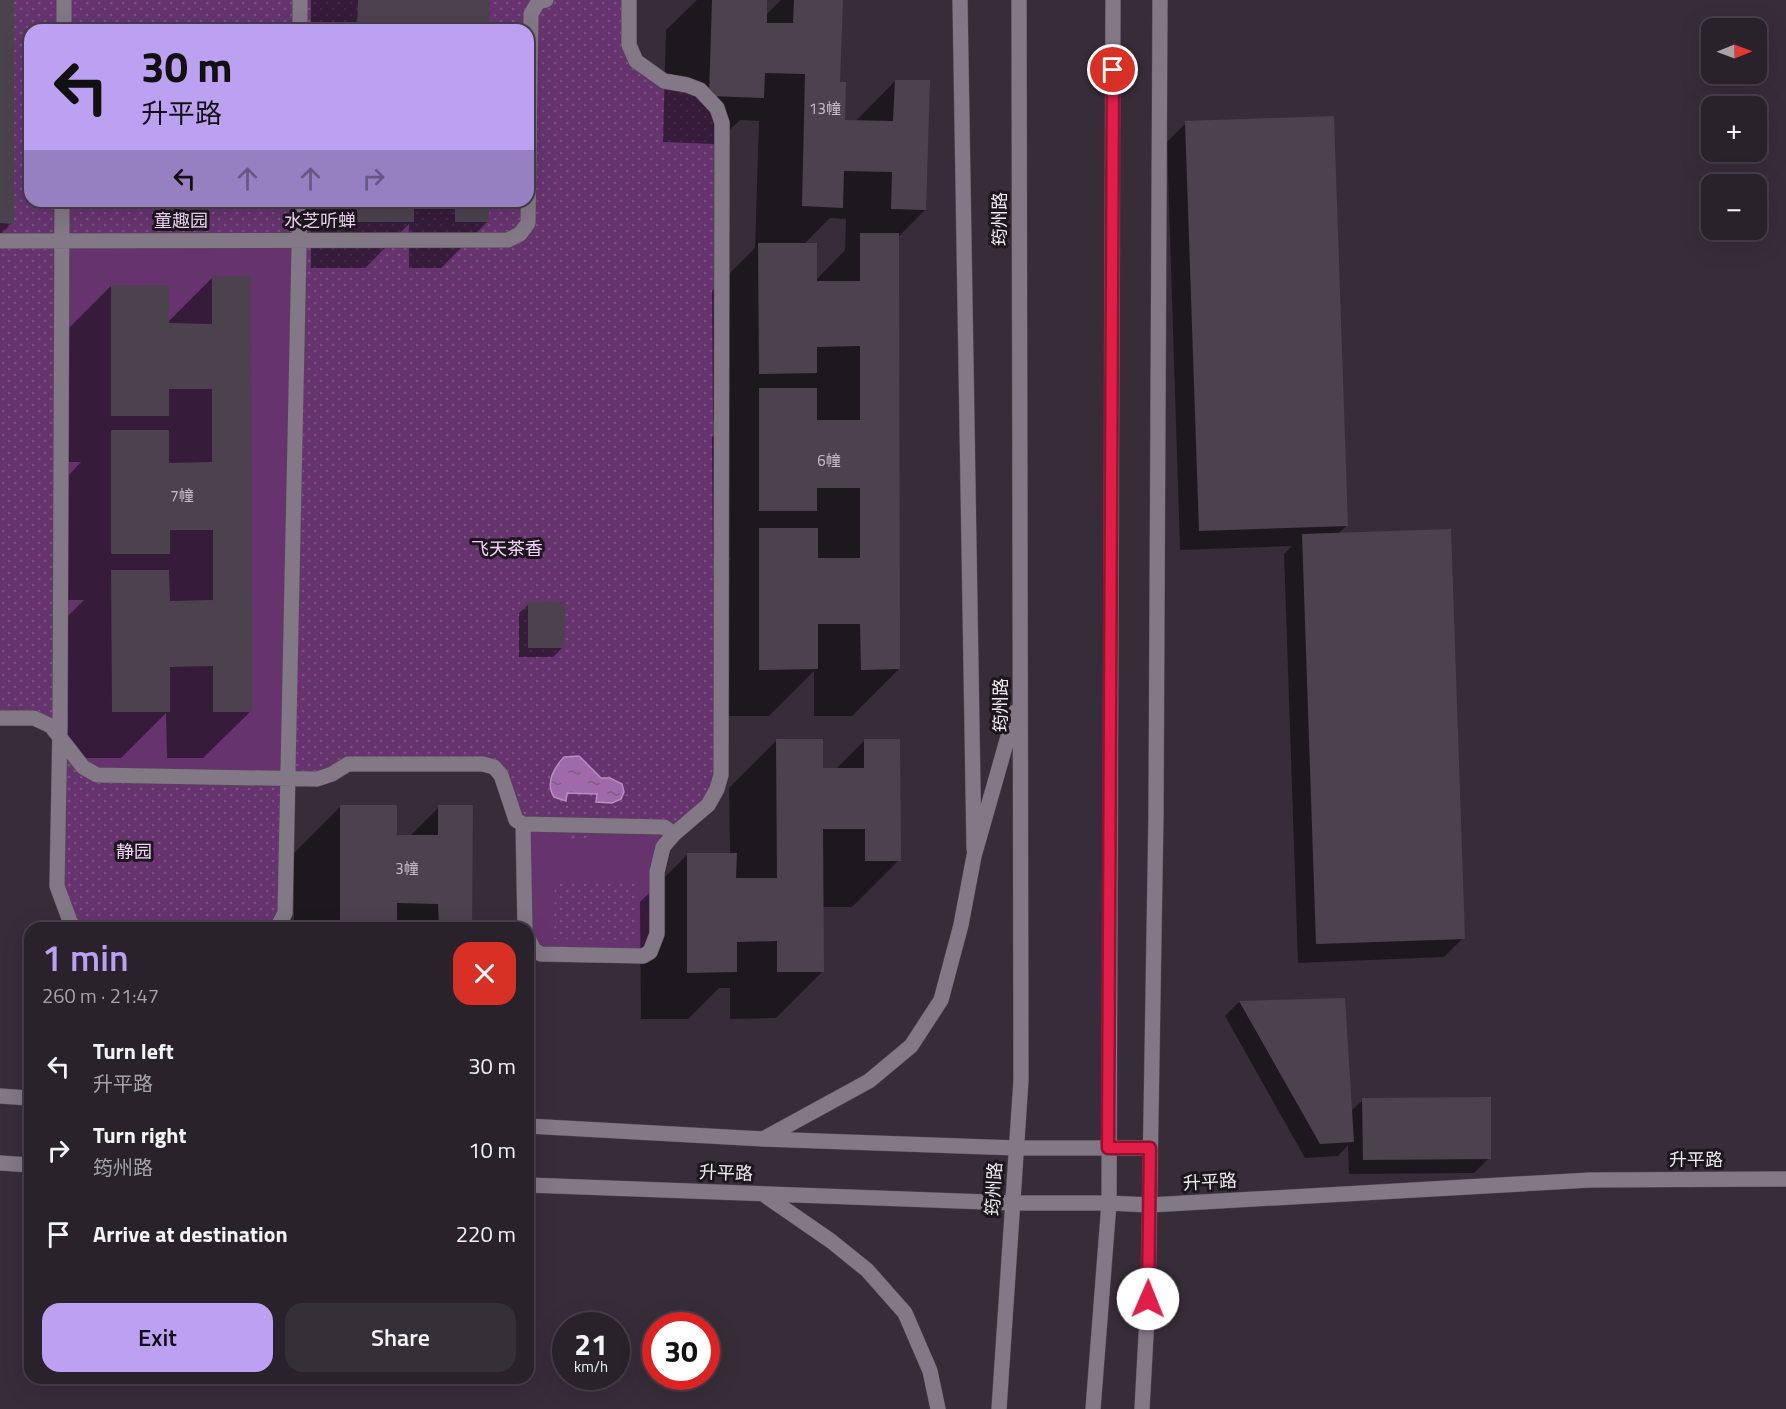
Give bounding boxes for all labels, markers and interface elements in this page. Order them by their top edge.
north arrow [1701,18,1767,84]
map controls [1701,18,1767,240]
text: 30 m [141,34,233,98]
pin [1087,44,1138,95]
icon: left [42,48,120,126]
icon: arrive [1096,53,1129,86]
text: 升平路 [141,92,222,133]
button: + [1701,96,1767,162]
house number: 13幢 [809,97,841,120]
icon: left [168,162,201,195]
icon: ahead [231,162,264,195]
icon: ahead [294,162,327,195]
icon: right [357,162,390,195]
button: − [1701,174,1767,240]
street label: 筠州路 [986,192,1013,246]
park label: 童趣园 [154,207,208,234]
park label: 水芝听蝉 [284,207,356,234]
house number: 6幢 [817,449,841,472]
house number: 7幢 [170,484,194,507]
park label: 飞天茶香 [471,535,543,562]
street label: 筠州路 [987,678,1014,732]
park label: 静园 [116,838,152,865]
house number: 3幢 [395,857,419,880]
text: 1 min [42,930,129,985]
button: close [453,942,516,1005]
text: 260 m · 21:47 [42,980,159,1011]
text: Turn left [93,1034,174,1068]
text: 30 m [468,1049,516,1083]
icon: left [42,1050,75,1083]
text: 升平路 [93,1068,153,1099]
text: Turn right [93,1118,187,1152]
text: 10 m [468,1133,516,1167]
icon: right [42,1134,75,1167]
street label: 升平路 [1669,1146,1723,1173]
text: 筠州路 [93,1152,153,1183]
street label: 升平路 [699,1158,753,1187]
street label: 筠州路 [979,1161,1008,1217]
street label: 升平路 [1182,1167,1238,1196]
text: Arrive at destination [93,1217,288,1251]
text: 220 m [456,1217,516,1251]
icon: arrive [42,1218,75,1251]
position arrow [1116,1267,1180,1331]
button: Exit [42,1303,273,1372]
button: Share [285,1303,516,1372]
speed limit sign: 30 [642,1312,720,1390]
text: 21 [574,1321,608,1367]
text: km/h [574,1355,608,1378]

